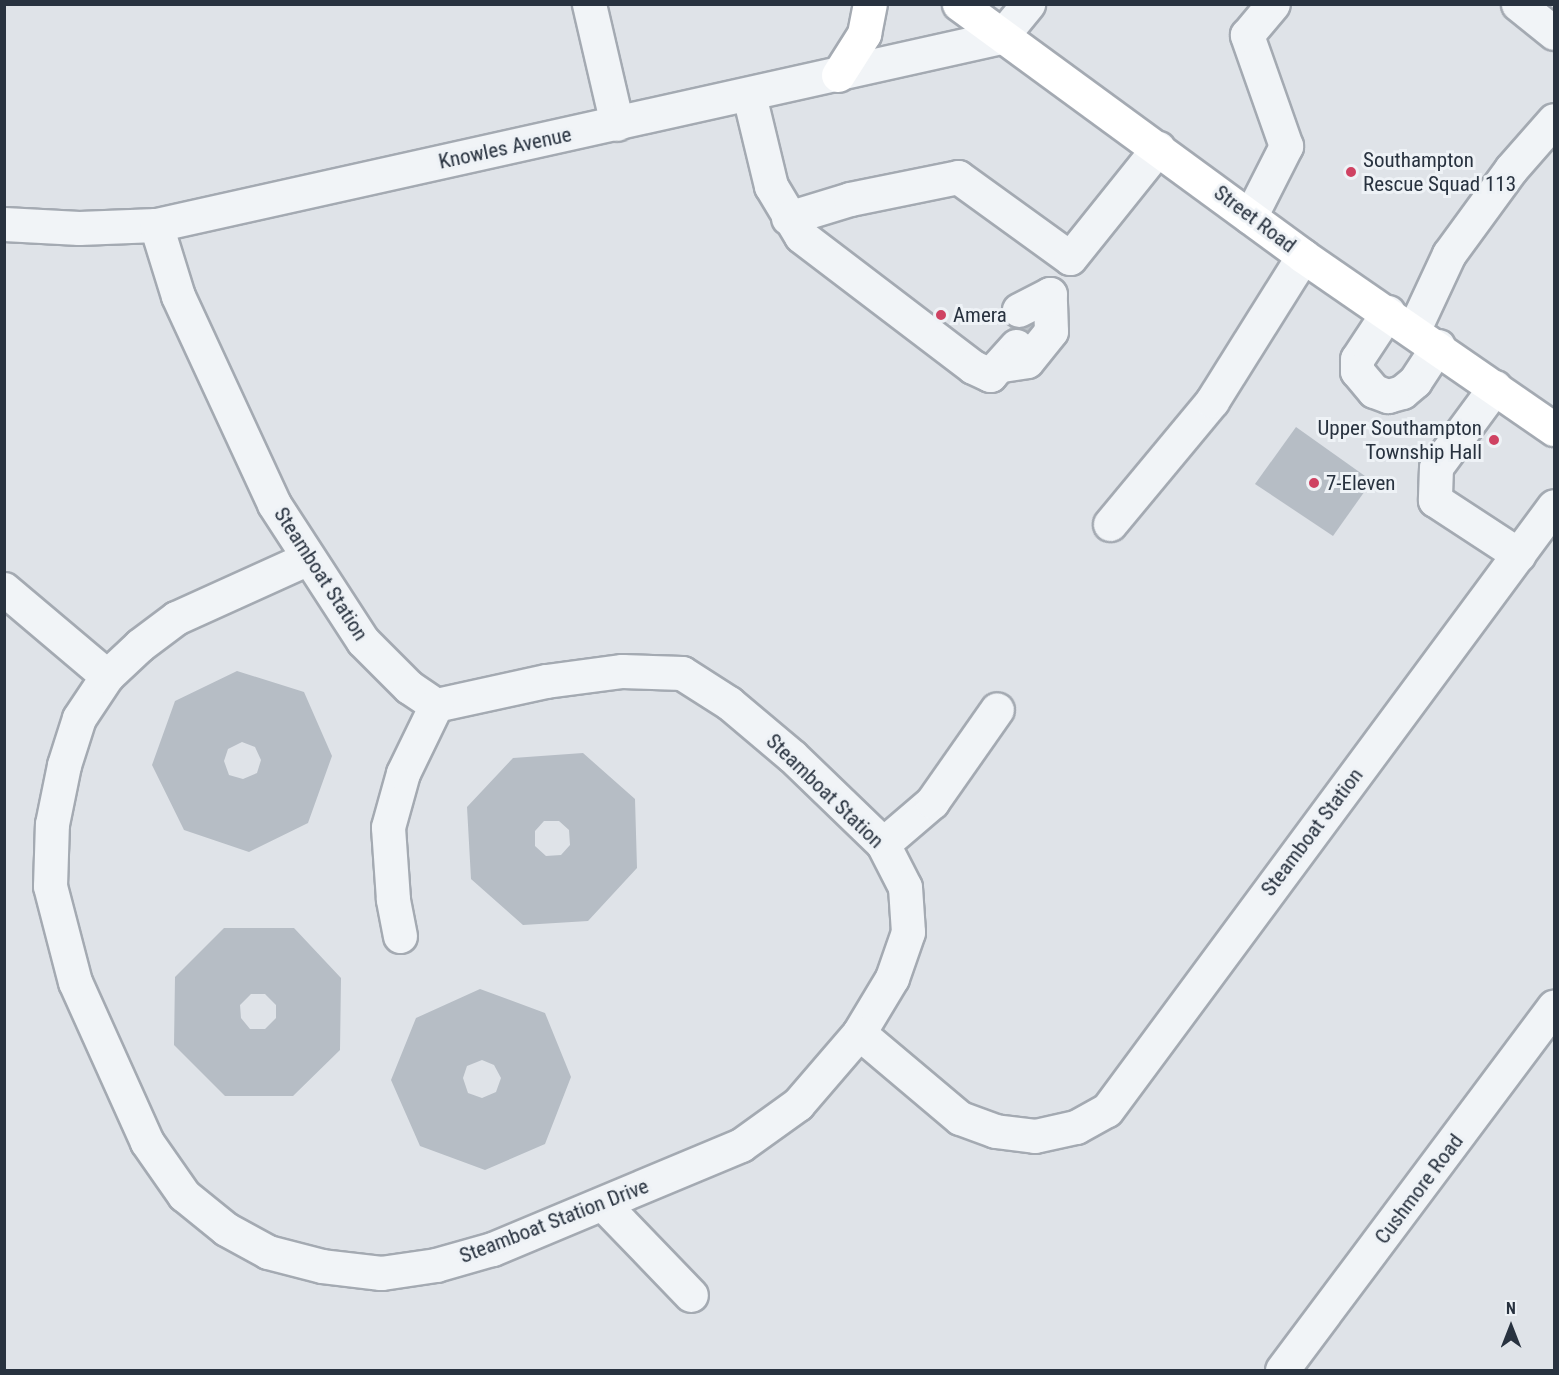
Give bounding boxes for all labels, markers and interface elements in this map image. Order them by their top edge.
street label: Knowles Avenue [436,122,574,174]
place label: Southampton Rescue Squad 113 [1363,147,1516,197]
marker: Southampton Rescue Squad 113 [1344,165,1358,179]
street label: Street Road [1209,180,1301,258]
place label: Amera [953,302,1007,328]
marker: Amera [934,308,948,322]
place label: Upper Southampton Township Hall [1318,415,1482,465]
marker: Upper Southampton Township Hall [1487,433,1501,447]
place label: 7-Eleven [1326,470,1395,496]
marker: 7-Eleven [1307,476,1321,490]
street label: Steamboat Station [269,503,373,645]
street label: Steamboat Station [761,729,889,853]
street label: Steamboat Station [1256,763,1368,901]
street label: Cushmore Road [1369,1129,1469,1249]
street label: Steamboat Station Drive [456,1173,652,1269]
north arrow [1481,1297,1541,1357]
text: N [1506,1299,1516,1318]

